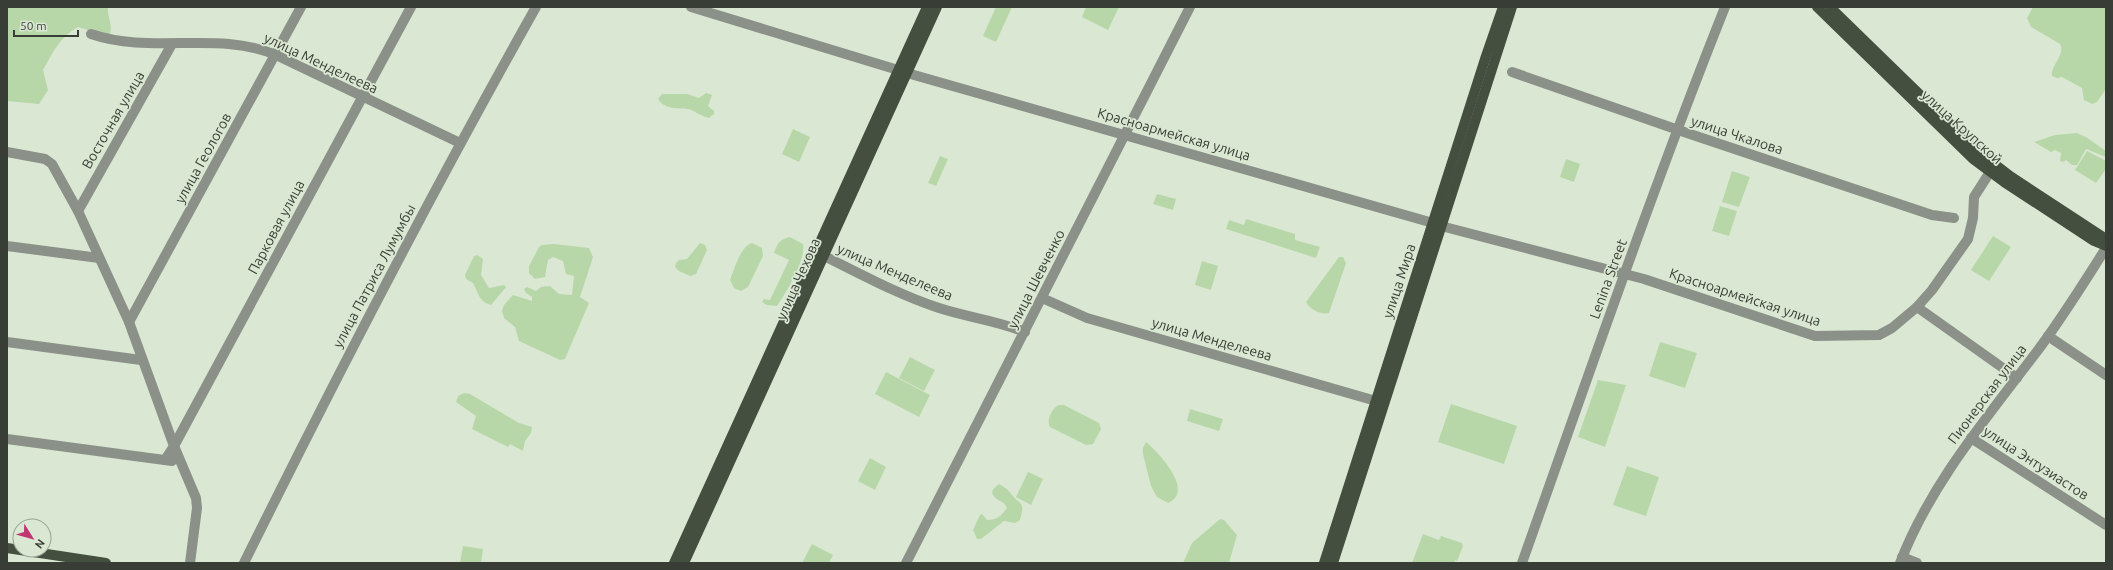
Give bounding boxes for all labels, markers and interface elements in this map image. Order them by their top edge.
scale bar [14,12,78,38]
text: 50 m [20,19,47,32]
street label: улица Менделеева [261,30,381,96]
street label: Восточная улица [79,68,147,172]
street label: улица Крупской [1918,87,2006,167]
street label: Красноармейская улица [1096,104,1252,164]
street label: улица Геологов [172,110,234,206]
street label: улица Чкалова [1689,113,1785,157]
street label: Парковая улица [244,177,308,277]
street label: улица Патриса Лумумбы [329,202,419,350]
street label: улица Шевченко [1004,227,1068,331]
street label: улица Чехова [773,236,823,322]
street label: Lenina Street [1586,236,1630,321]
street label: улица Менделеева [835,240,955,304]
street label: улица Мира [1379,242,1419,320]
street label: Красноармейская улица [1667,265,1823,329]
street label: улица Менделеева [1150,314,1274,364]
street label: Пионерская улица [1944,341,2030,447]
street label: улица Энтузиастов [1980,423,2092,503]
north arrow [12,518,52,558]
text: N [33,537,47,551]

